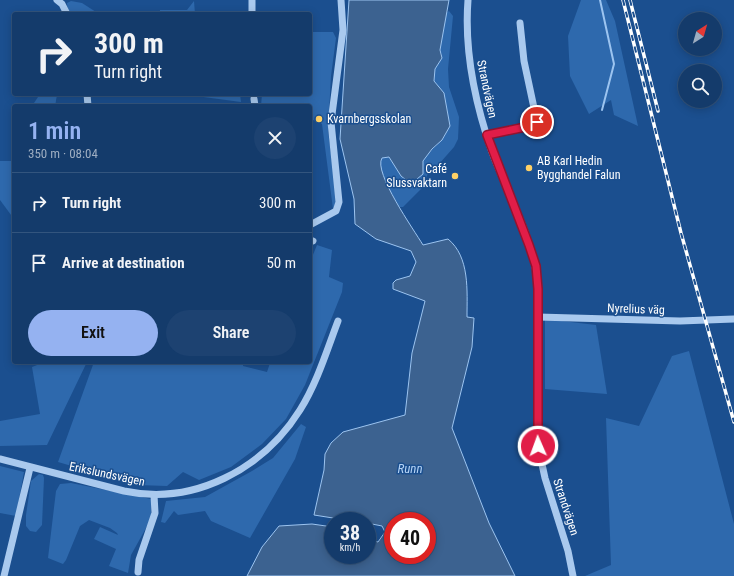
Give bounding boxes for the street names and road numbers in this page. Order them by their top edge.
street label: Strandvägen [474,59,500,119]
street label: Nyrelius väg [607,301,665,317]
street label: Erikslundsvägen [68,459,146,489]
street label: Strandvägen [550,477,582,537]

